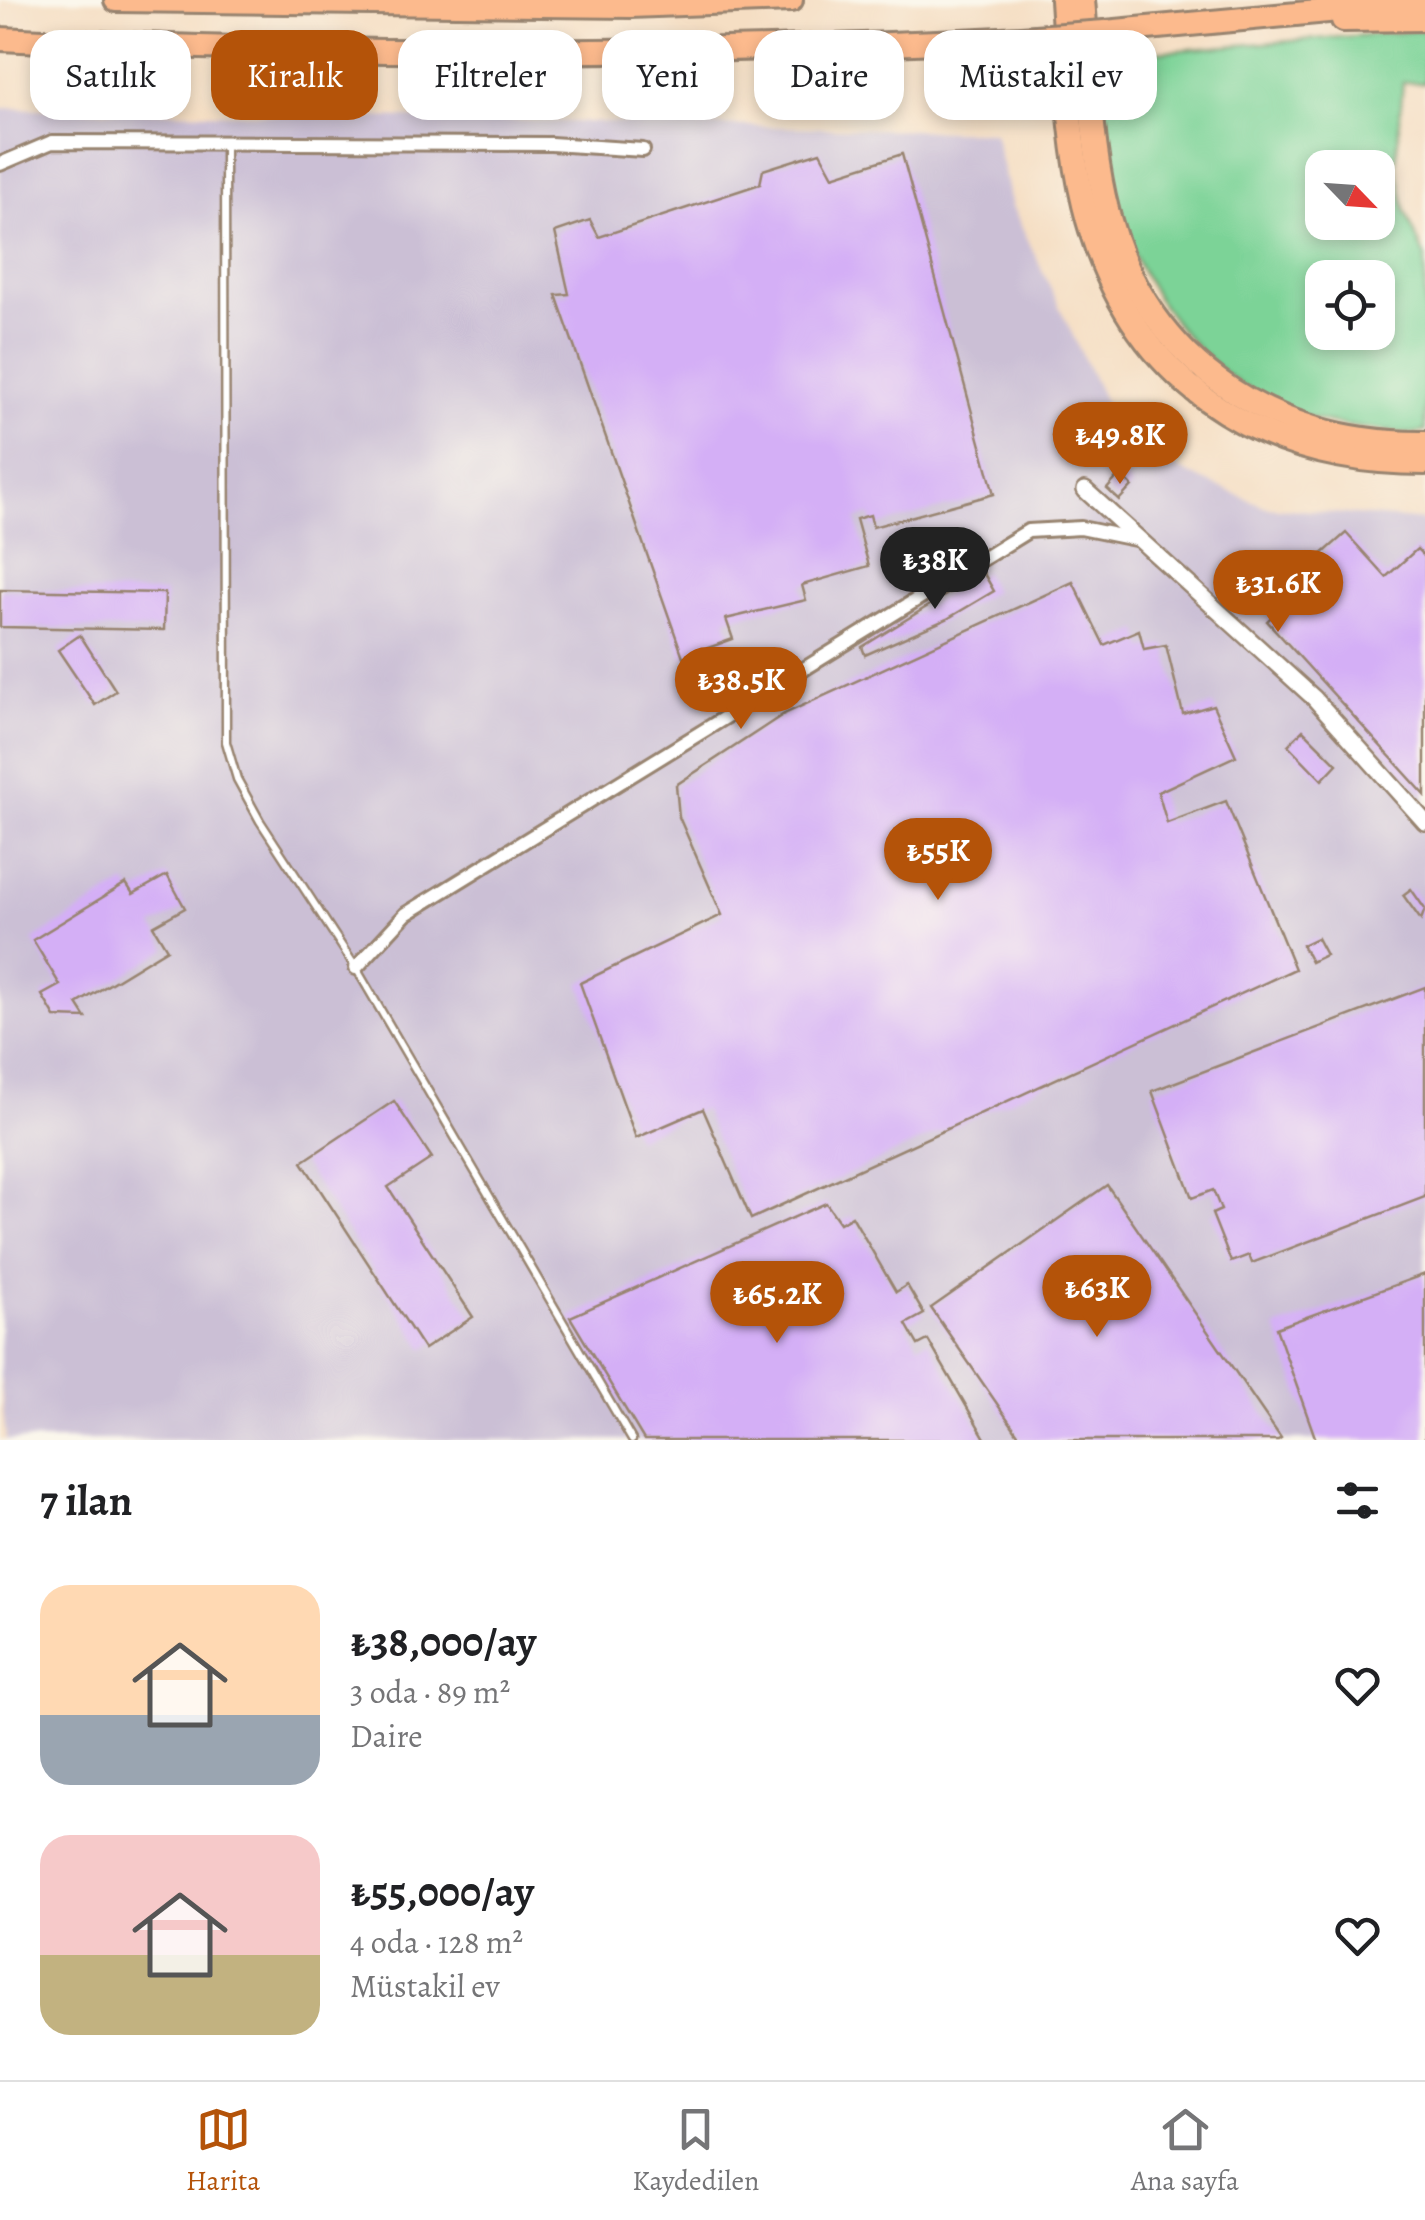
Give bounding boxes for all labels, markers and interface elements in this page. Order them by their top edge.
chip: Satılık [30,30,191,120]
chip: Kiralık [211,30,378,120]
chip: Filtreler [398,30,582,120]
chip: Yeni [602,30,734,120]
chip: Daire [754,30,904,120]
chip: Müstakil ev [924,30,1157,120]
north arrow [1305,150,1395,240]
map controls [1305,150,1395,350]
button: locate [1305,260,1395,350]
pin: ₺49.8K [1039,402,1201,487]
text: ₺49.8K [1075,412,1165,456]
pin: ₺38K [876,527,994,612]
text: ₺38K [902,537,968,581]
pin: ₺31.6K [1197,550,1359,635]
text: ₺31.6K [1235,560,1321,604]
pin: ₺38.5K [660,647,822,732]
text: ₺38.5K [697,657,785,701]
pin: ₺55K [879,818,997,903]
text: ₺55K [906,828,970,872]
pin: ₺63K [1038,1255,1156,1340]
pin: ₺65.2K [696,1261,858,1346]
text: ₺63K [1064,1265,1130,1309]
text: ₺65.2K [732,1271,822,1315]
text: 7 ilan [40,1472,132,1529]
icon: filters [1330,1473,1385,1528]
text: ₺38,000/ay [350,1613,536,1670]
icon: home [120,1625,240,1745]
icon: heart [1330,1658,1385,1713]
text: 3 oda · 89 m² [350,1670,510,1714]
text: Daire [350,1714,423,1758]
text: ₺55,000/ay [350,1863,534,1920]
icon: home [120,1875,240,1995]
icon: heart [1330,1908,1385,1963]
text: 4 oda · 128 m² [350,1920,523,1964]
text: Müstakil ev [350,1964,500,2008]
tab: Harita [186,2102,260,2200]
tab: Kaydedilen [632,2102,759,2200]
tab: Ana sayfa [1131,2102,1239,2200]

